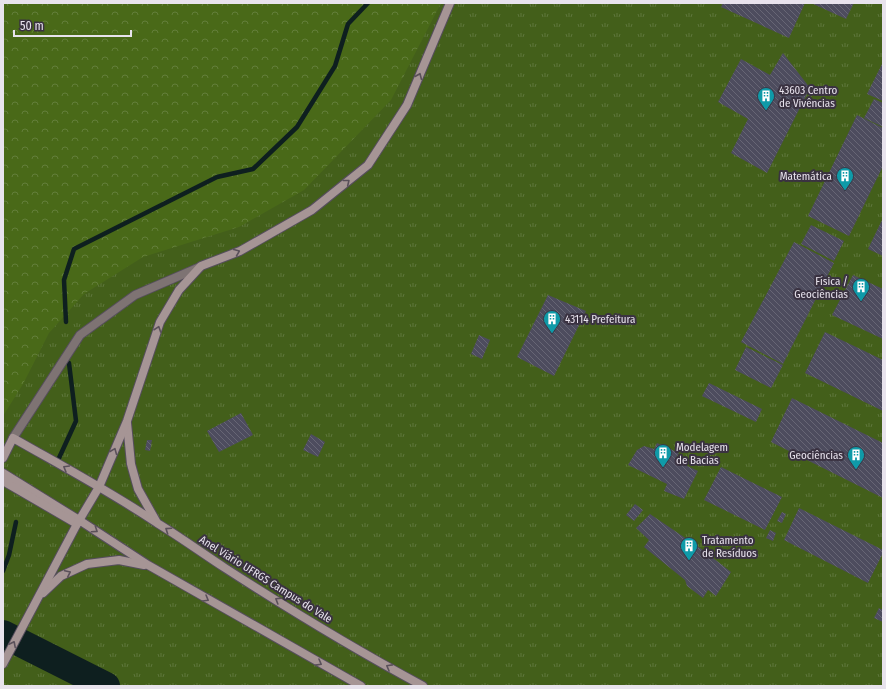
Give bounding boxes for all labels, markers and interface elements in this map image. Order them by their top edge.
scale bar [14,12,131,38]
text: 50 m [20,19,44,33]
one-way arrow [414,73,422,80]
place label: 43603 Centro de Vivências [779,84,837,110]
building icon: 43603 Centro de Vivências [756,86,776,111]
building icon: Matemática [835,166,855,191]
place label: Matemática [780,170,832,183]
one-way arrow [342,180,349,187]
one-way arrow [233,249,241,257]
place label: Física / Geociências [794,275,848,301]
building icon: Física / Geociências [851,277,871,302]
building icon: 43114 Prefeitura [542,309,562,334]
place label: 43114 Prefeitura [565,313,635,326]
one-way arrow [153,326,162,333]
place label: Modelagem de Bacias [676,441,728,467]
building icon: Modelagem de Bacias [653,443,673,468]
building icon: Geociências [846,445,866,470]
one-way arrow [110,448,118,455]
place label: Geociências [789,449,843,462]
one-way arrow [62,466,70,473]
one-way arrow [91,525,98,532]
one-way arrow [166,528,173,535]
street label: Anel Viário UFRGS Campus do Vale [197,533,334,626]
place label: Tratamento de Resíduos [702,534,757,560]
building icon: Tratamento de Resíduos [679,536,699,561]
one-way arrow [64,570,72,578]
one-way arrow [202,594,209,601]
one-way arrow [275,598,282,605]
one-way arrow [9,641,16,648]
one-way arrow [315,658,322,665]
one-way arrow [386,665,393,672]

